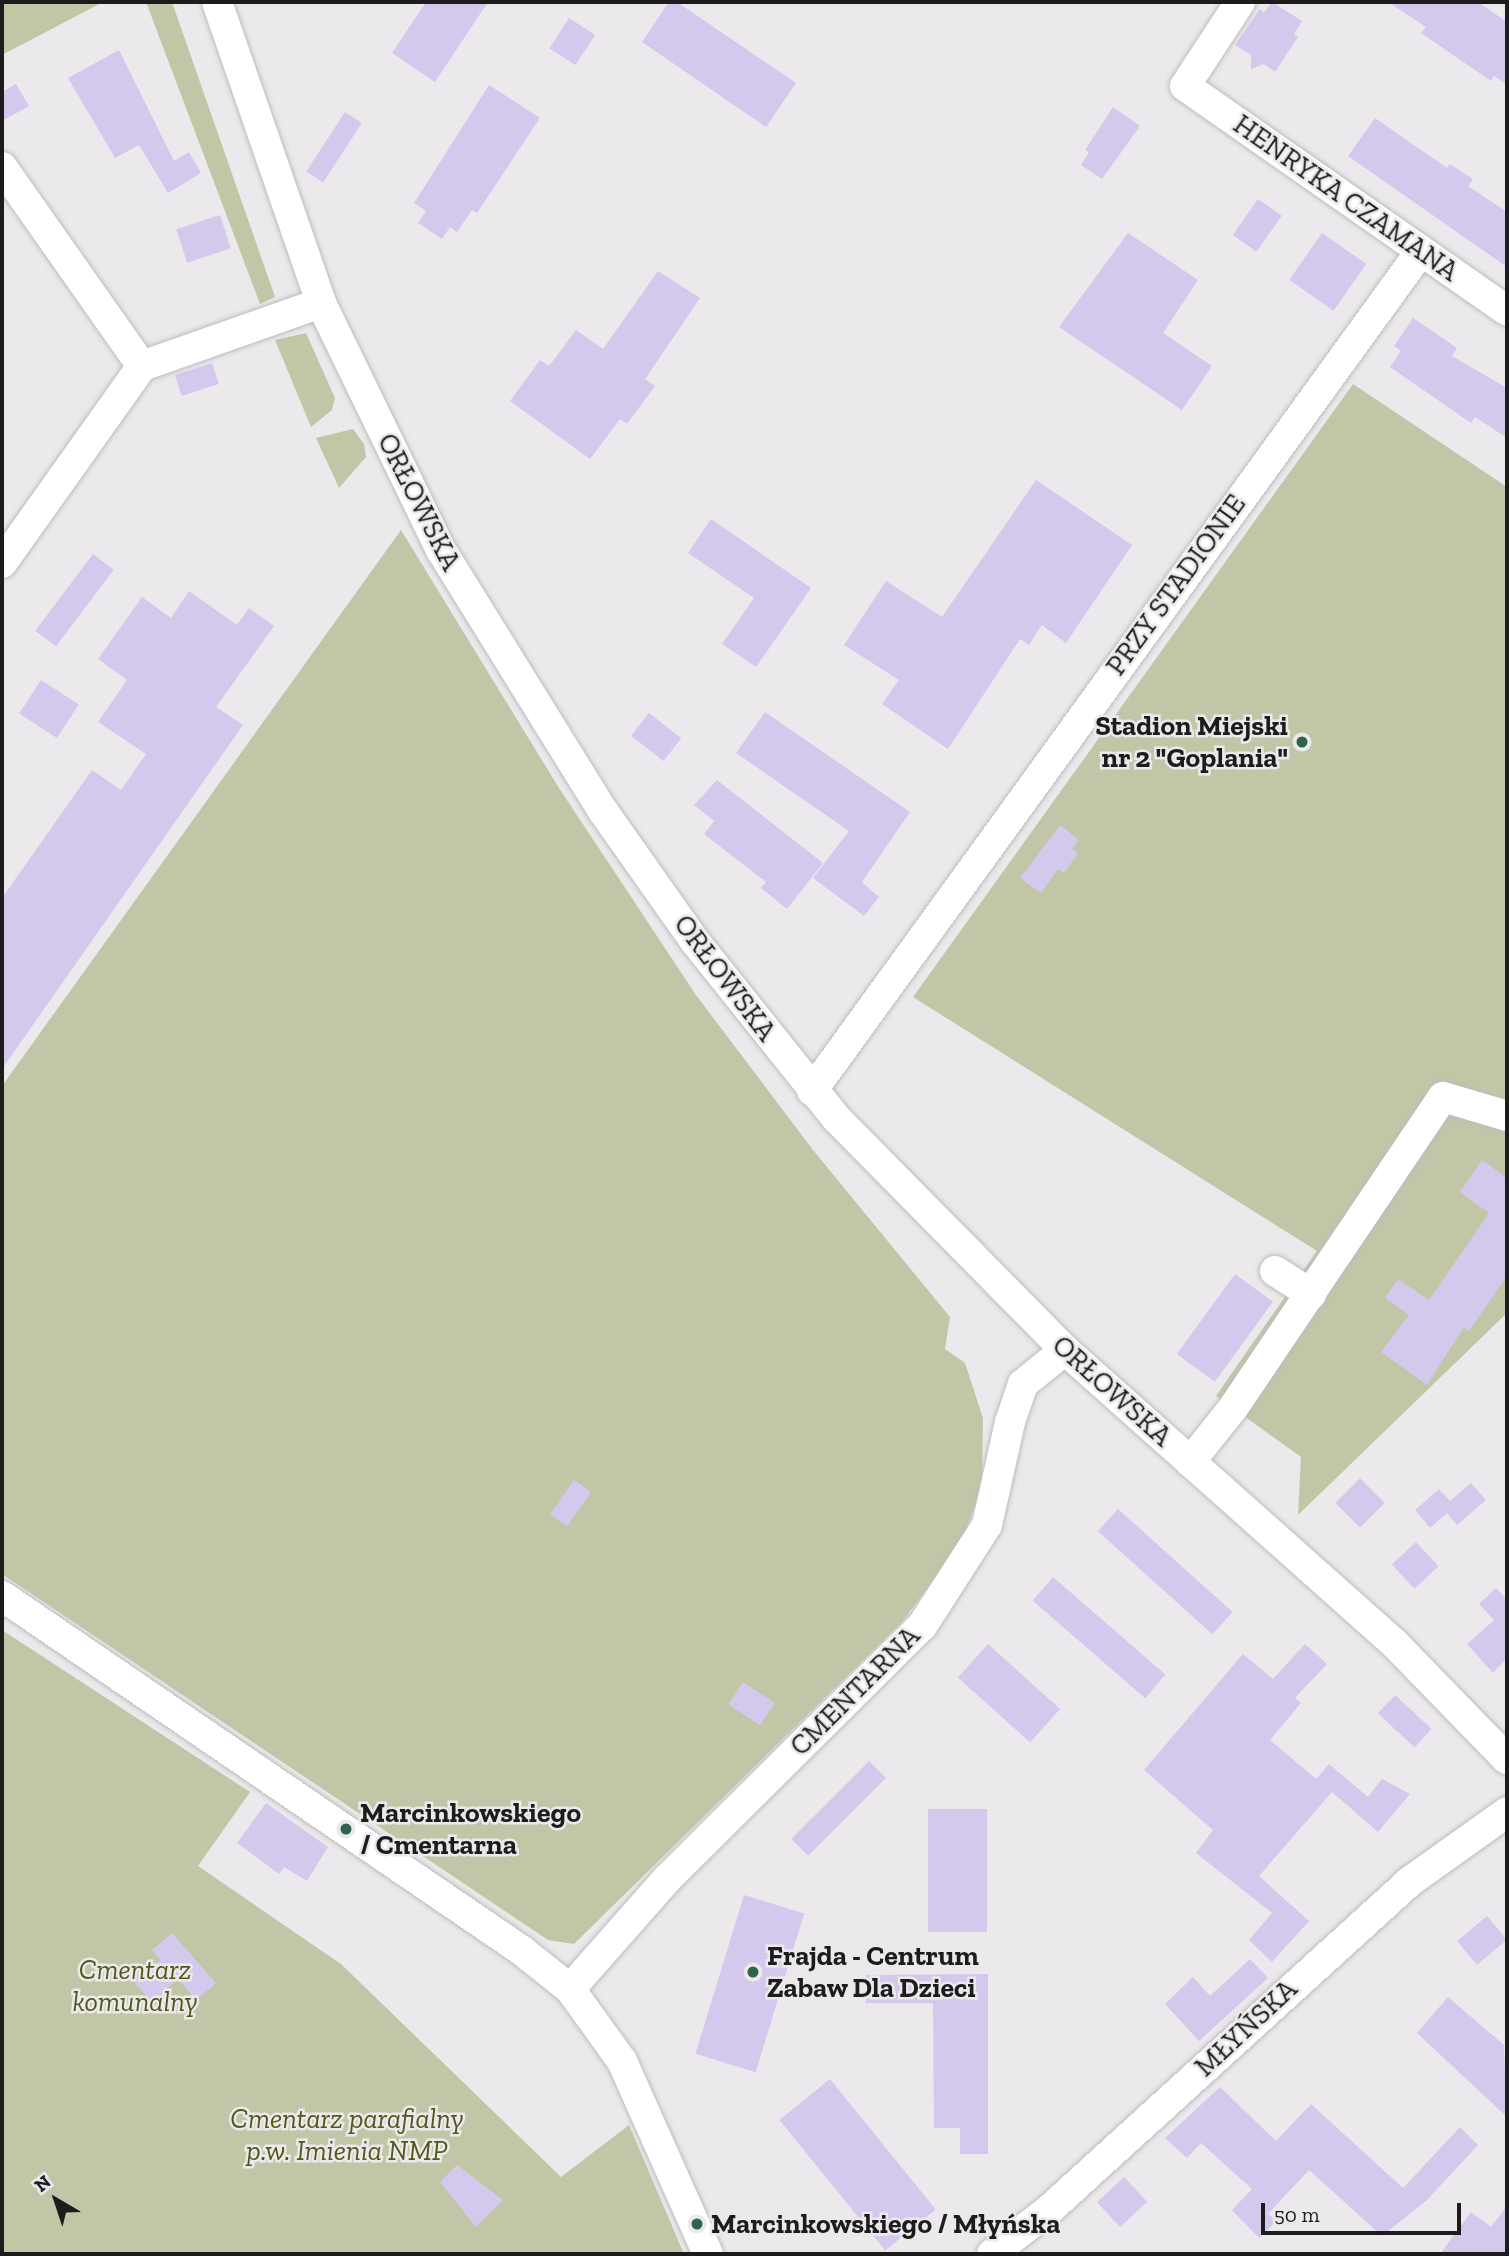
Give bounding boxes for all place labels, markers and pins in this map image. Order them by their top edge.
place label: Stadion Miejski nr 2 "Goplania" [1095,709,1288,775]
marker: Stadion Miejski nr 2 "Goplania" [1294,734,1310,750]
place label: Marcinkowskiego / Cmentarna [360,1796,581,1862]
marker: Marcinkowskiego / Cmentarna [338,1821,354,1837]
place label: Frajda - Centrum Zabaw Dla Dzieci [767,1939,979,2005]
marker: Frajda - Centrum Zabaw Dla Dzieci [745,1964,761,1980]
place label: Marcinkowskiego / Młyńska [711,2207,1060,2241]
marker: Marcinkowskiego / Młyńska [689,2216,705,2232]

